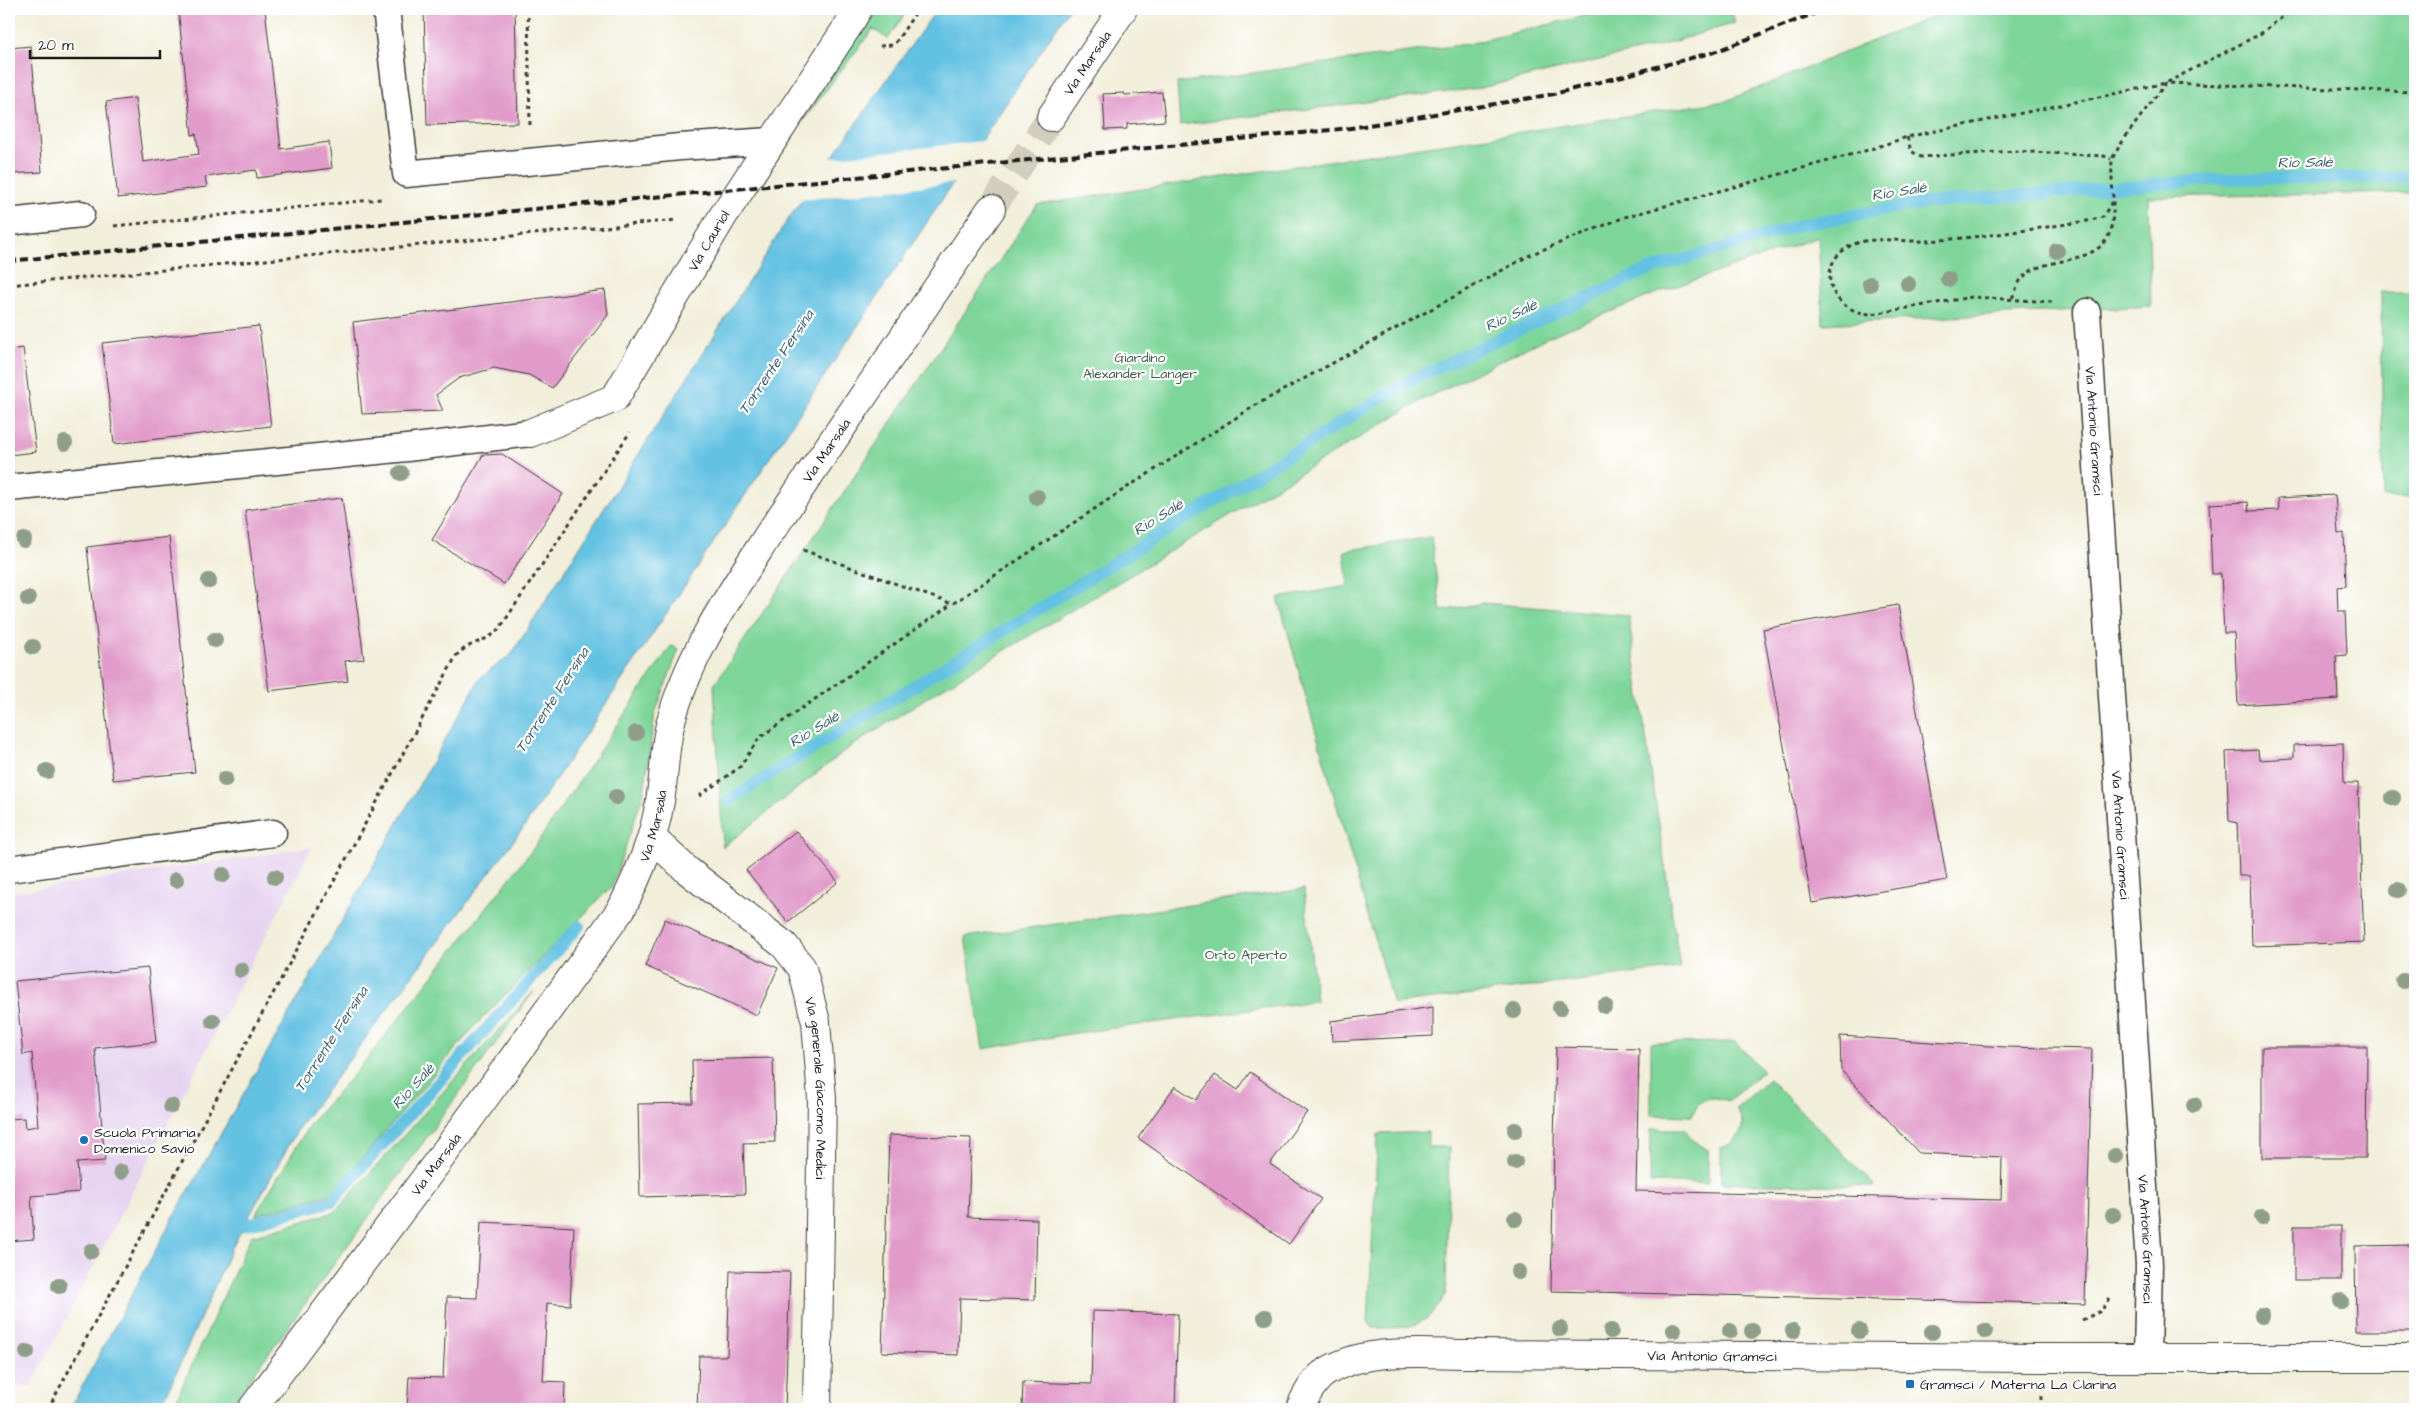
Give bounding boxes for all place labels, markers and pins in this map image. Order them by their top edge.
place label: Scuola Primaria Domenico Savio [94,1123,196,1159]
marker: Scuola Primaria Domenico Savio [78,1134,90,1146]
place label: Gramsci / Materna La Clarina [1920,1375,2116,1395]
marker: Gramsci / Materna La Clarina [1904,1378,1916,1390]

